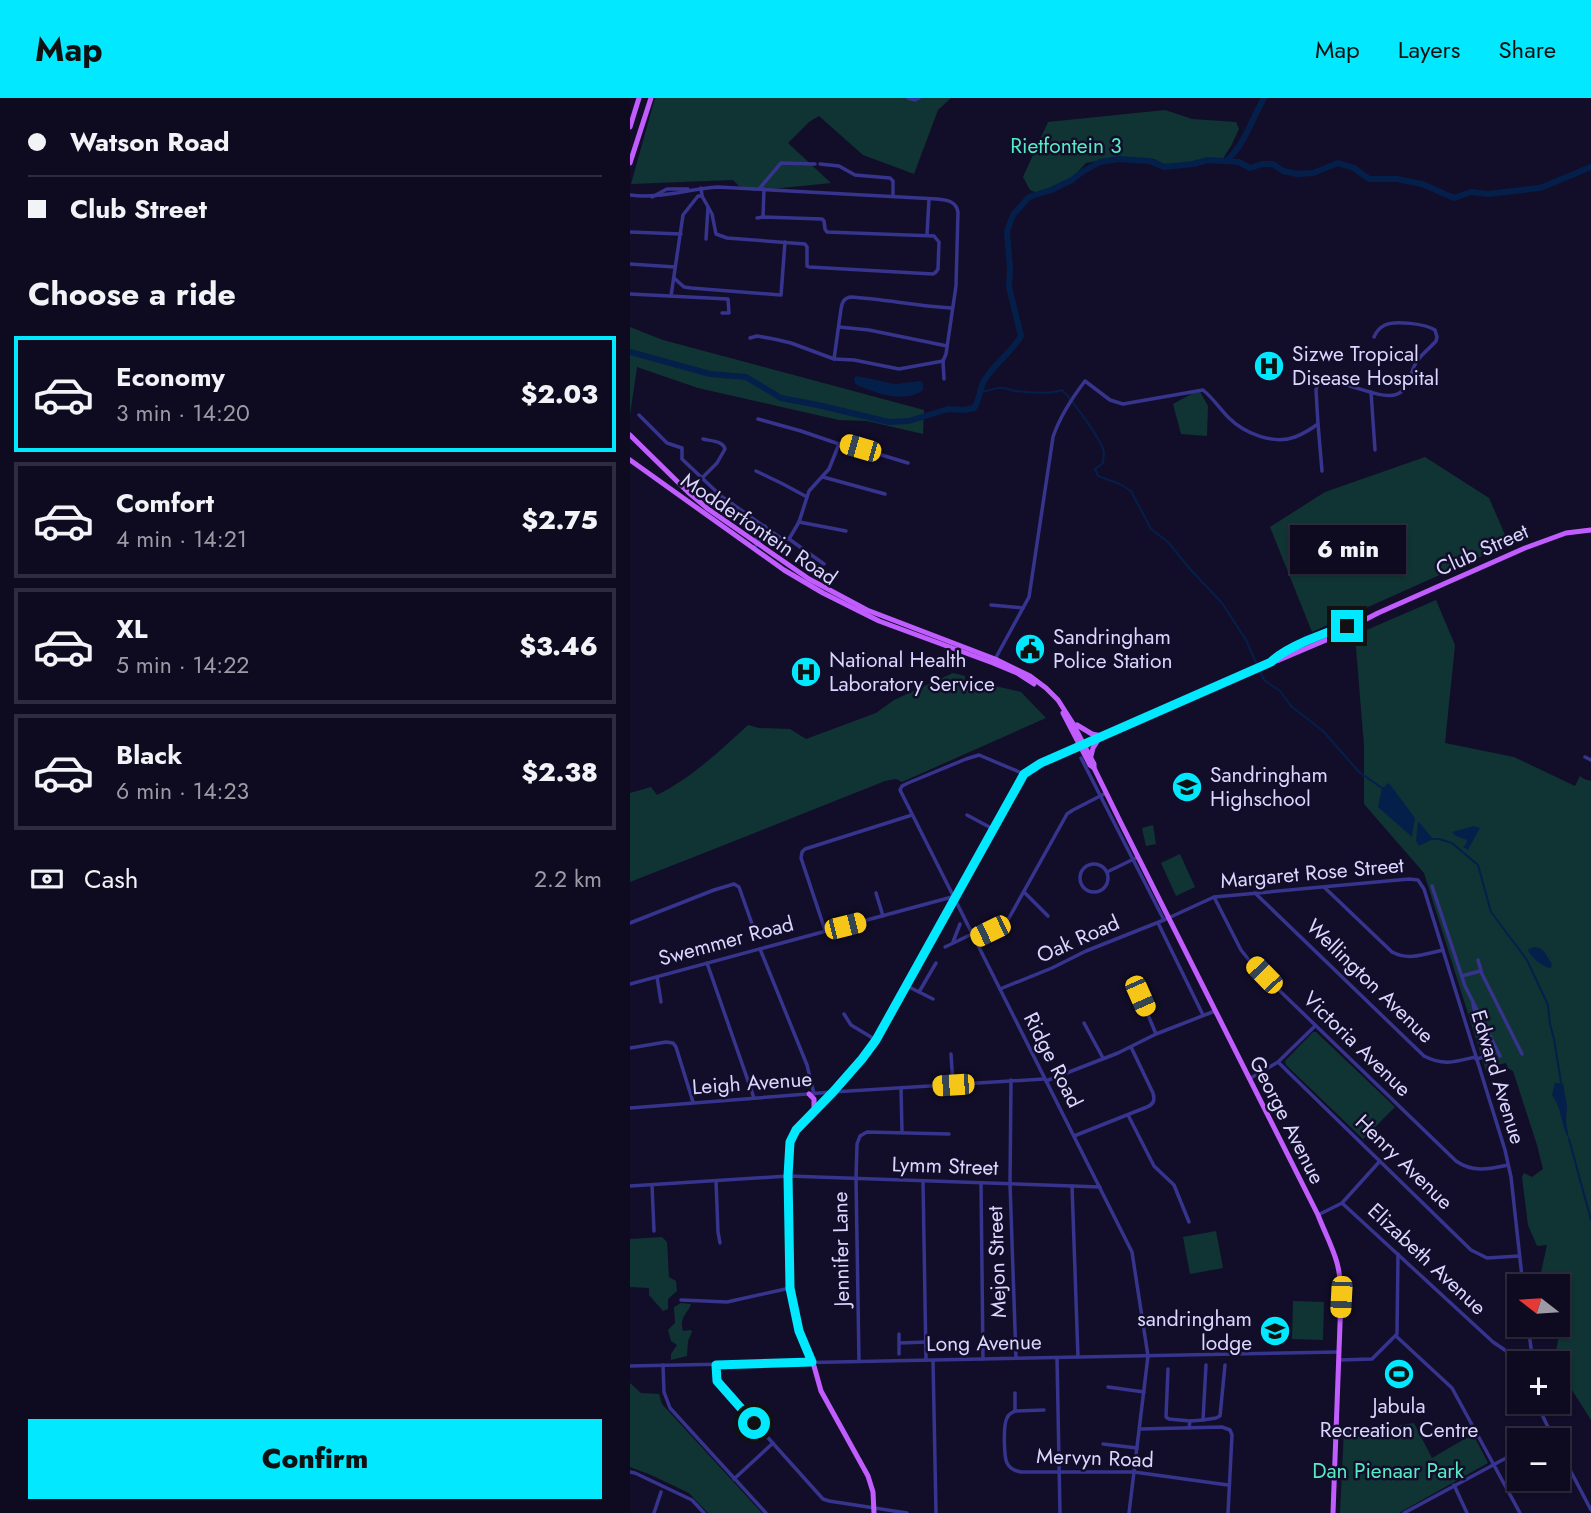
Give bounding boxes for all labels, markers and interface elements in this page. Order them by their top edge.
text: Map [35,26,103,73]
text: Map [1315,32,1360,67]
text: Layers [1398,32,1460,67]
text: Share [1498,32,1556,67]
text: Watson Road [70,123,230,161]
park label: Rietfontein 3 [1010,131,1122,161]
text: Club Street [70,190,207,228]
text: Choose a ride [28,271,236,317]
place label: Sizwe Tropical Disease Hospital [1292,339,1439,393]
hospital icon: Sizwe Tropical Disease Hospital [1252,349,1286,383]
text: Economy [116,358,225,396]
icon: car [32,363,95,426]
text: $2.03 [521,375,598,413]
text: 3 min · 14:20 [116,396,250,430]
car [837,432,884,464]
street label: Modderfontein Road [675,465,843,593]
text: Comfort [116,484,214,522]
icon: car [32,489,95,552]
text: $2.75 [522,501,598,539]
street label: Club Street [1431,516,1533,584]
text: 4 min · 14:21 [116,522,247,556]
callout: 6 min [1289,524,1405,574]
text: 6 min [1317,532,1379,566]
text: XL [116,610,148,648]
route end [1331,610,1363,642]
icon: car [32,615,95,678]
place label: Sandringham Police Station [1053,622,1172,676]
text: $3.46 [519,627,598,665]
public building icon: Sandringham Police Station [1013,632,1047,666]
place label: National Health Laboratory Service [829,645,995,699]
text: 5 min · 14:22 [116,648,249,682]
hospital icon: National Health Laboratory Service [789,655,823,689]
text: Black [116,736,182,774]
icon: car [32,741,95,804]
text: $2.38 [522,753,598,791]
place label: Sandringham Highschool [1210,760,1328,814]
school or university icon: Sandringham Highschool [1170,770,1204,804]
text: 6 min · 14:23 [116,774,249,808]
street label: Margaret Rose Street [1219,850,1405,896]
icon: cash [28,860,66,898]
text: Cash [84,860,138,898]
text: 2.2 km [534,862,602,896]
street label: Oak Road [1032,907,1124,971]
street label: Swemmer Road [655,909,797,973]
car [823,911,868,941]
car [967,912,1014,950]
street label: Wellington Avenue [1299,912,1441,1050]
car [1242,953,1287,997]
car [1122,973,1159,1019]
street label: Victoria Avenue [1296,984,1418,1104]
street label: Edward Avenue [1463,1006,1533,1148]
street label: Ridge Road [1016,1007,1090,1113]
street label: George Avenue [1242,1051,1332,1189]
street label: Leigh Avenue [691,1064,813,1102]
car [932,1073,975,1097]
street label: Henry Avenue [1348,1108,1460,1217]
street label: Lymm Street [891,1149,999,1183]
street label: Jennifer Lane [825,1191,857,1310]
street label: Elizabeth Avenue [1361,1196,1493,1322]
street label: Mejon Street [980,1206,1014,1318]
north arrow [1507,1274,1570,1337]
map controls [1507,1274,1570,1491]
car [1330,1275,1353,1319]
place label: sandringham lodge [1137,1304,1252,1358]
school or university icon: sandringham lodge [1258,1314,1292,1348]
street label: Long Avenue [926,1327,1042,1359]
button: + [1507,1351,1570,1414]
sports icon: Jabula Recreation Centre [1382,1357,1416,1391]
place label: Jabula Recreation Centre [1320,1391,1479,1445]
route start [738,1407,770,1439]
button: Confirm [28,1419,602,1499]
button: − [1507,1428,1570,1491]
street label: Mervyn Road [1036,1441,1154,1475]
park label: Dan Pienaar Park [1312,1456,1465,1486]

